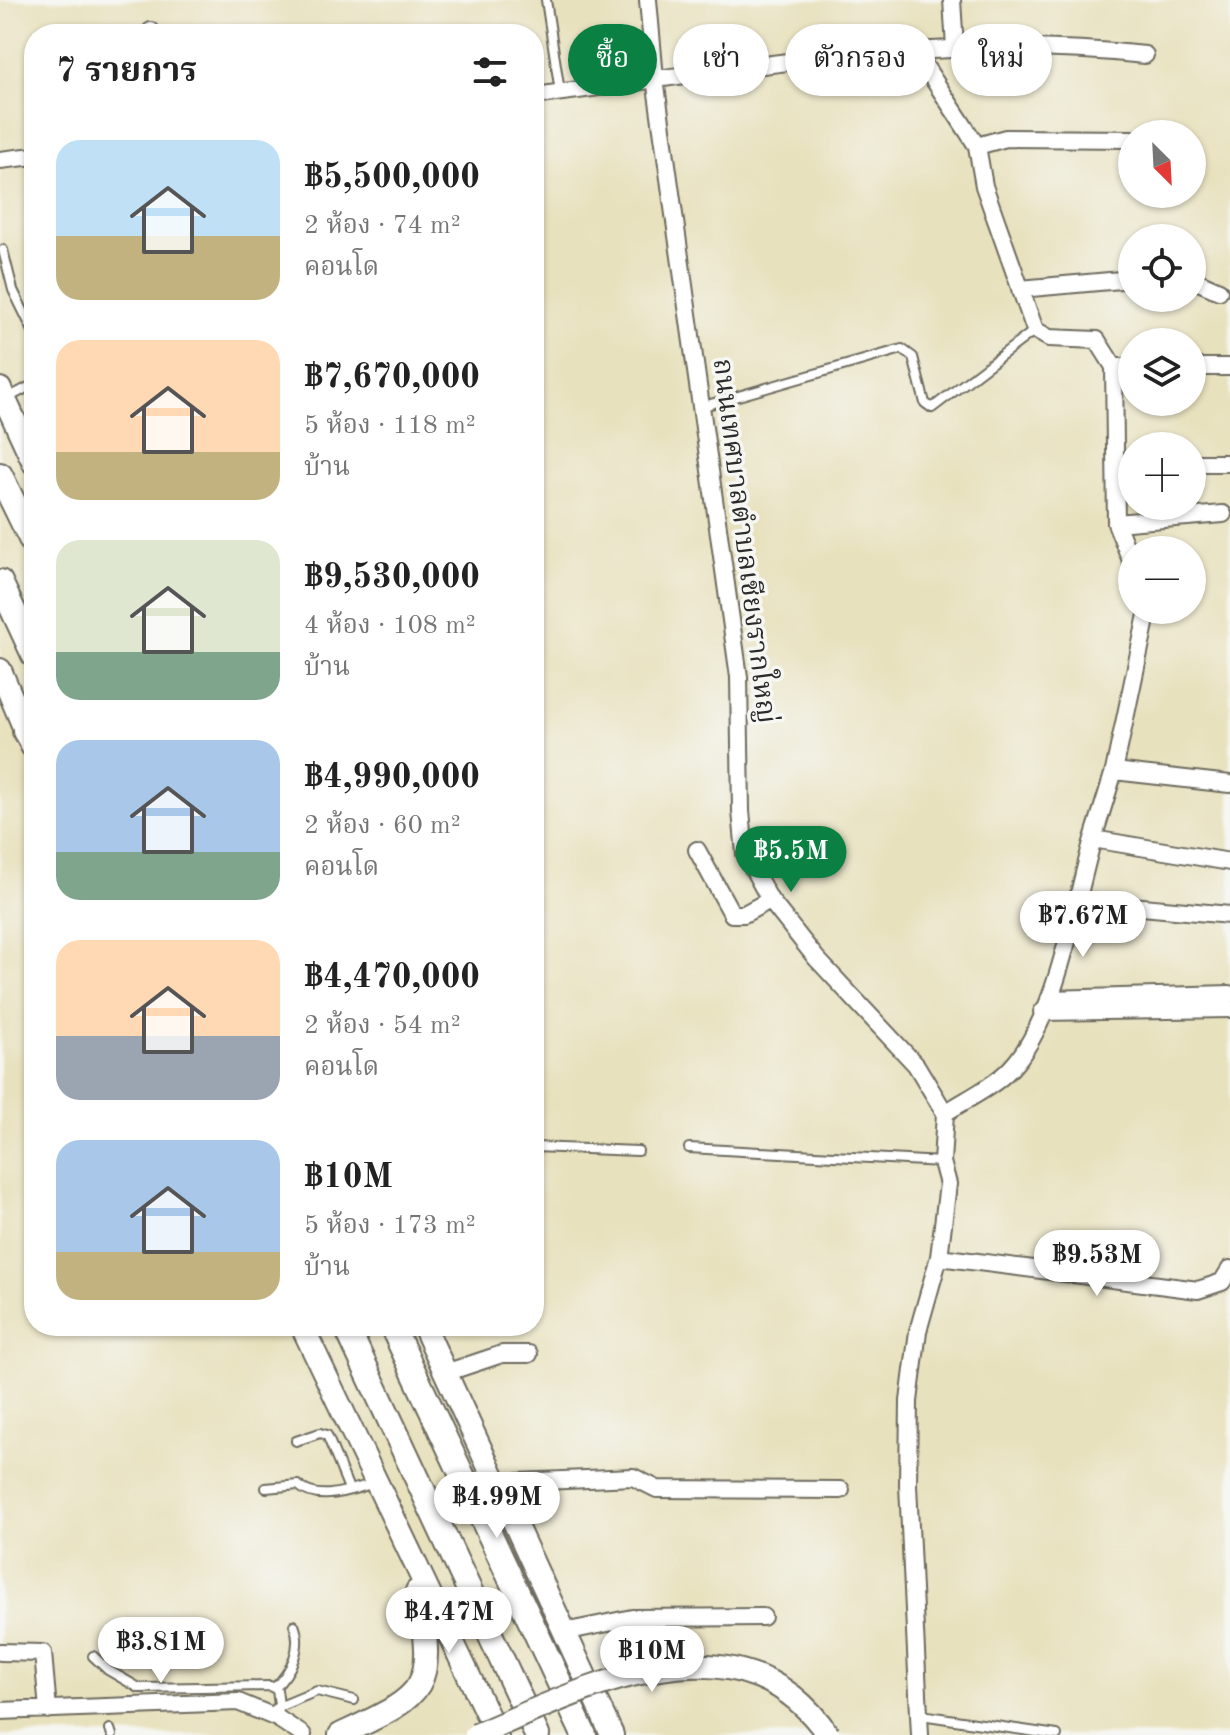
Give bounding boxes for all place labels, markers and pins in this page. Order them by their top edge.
pin: ฿5.5M [735,826,847,894]
pin: ฿7.67M [1018,891,1148,959]
pin: ฿9.53M [1032,1230,1162,1298]
pin: ฿4.99M [432,1472,562,1540]
pin: ฿4.47M [384,1587,514,1655]
pin: ฿3.81M [96,1617,226,1685]
pin: ฿10M [605,1626,699,1694]

